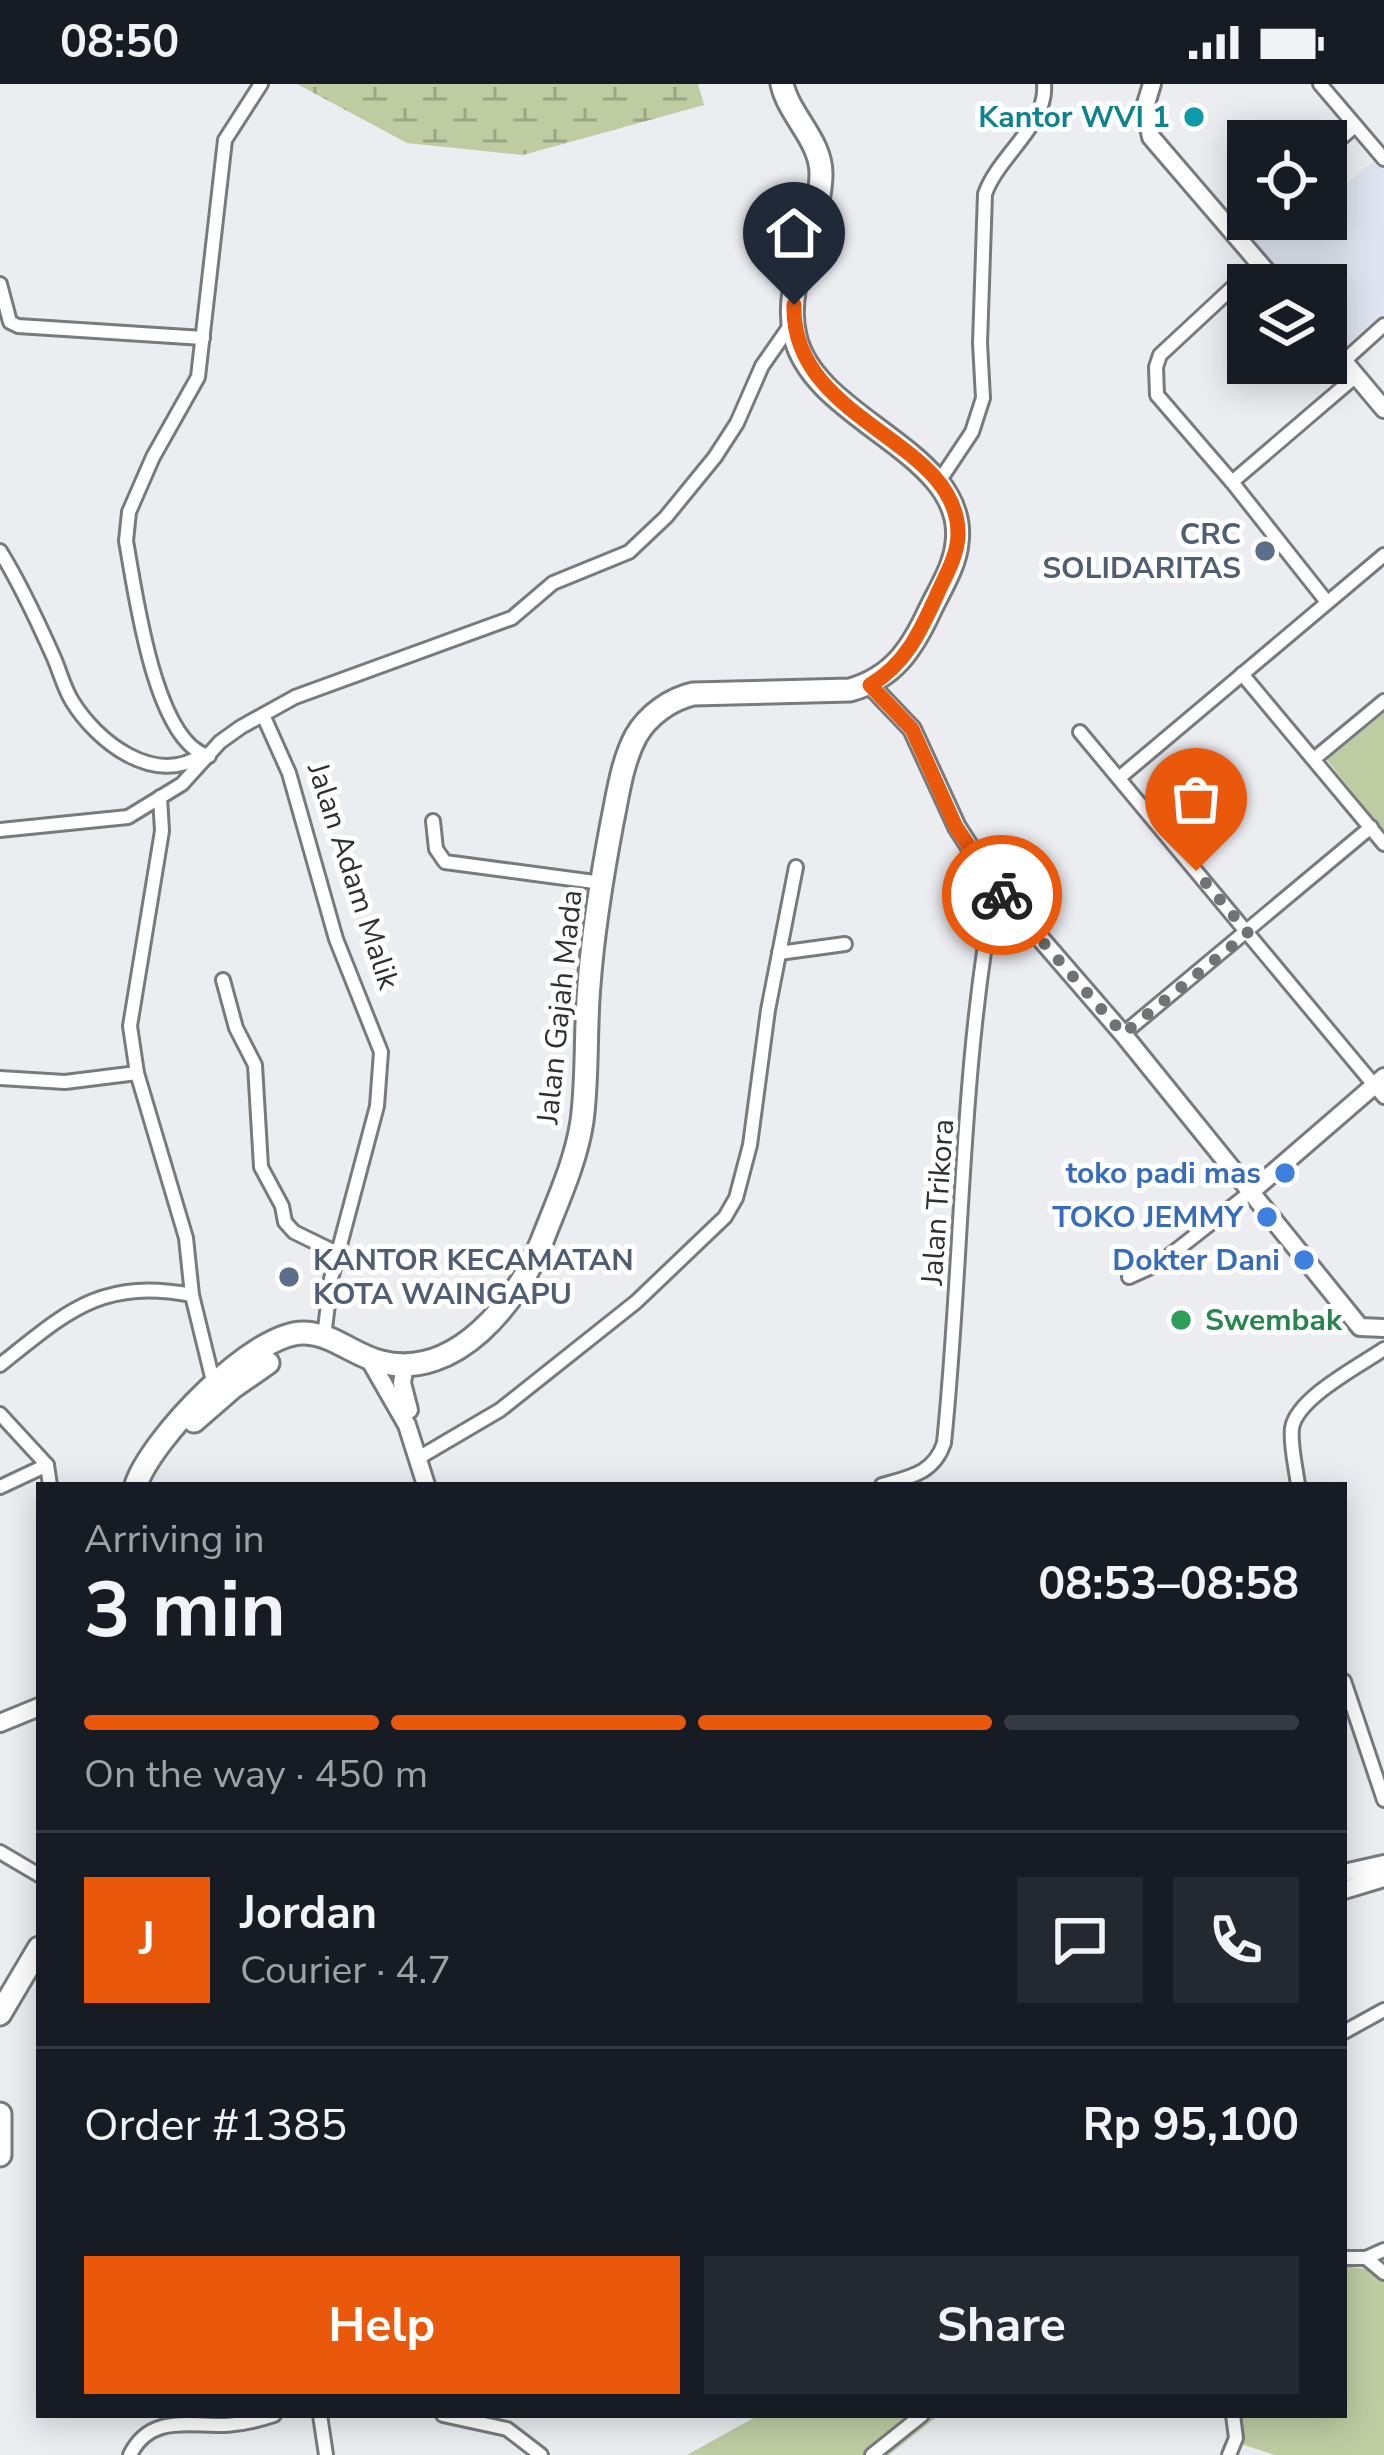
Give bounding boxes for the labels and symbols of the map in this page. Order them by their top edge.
place label: Kantor WVI 1 [978,97,1170,138]
marker: Kantor WVI 1 [1181,104,1207,130]
pin [743,182,845,305]
place label: CRC SOLIDARITAS [1042,514,1241,589]
marker: CRC SOLIDARITAS [1252,538,1278,564]
pin [1145,748,1247,871]
street label: Jalan Adam Malik [297,756,409,996]
courier [942,835,1062,955]
street label: Jalan Gajah Mada [527,888,593,1127]
street label: Jalan Trikora [912,1118,964,1287]
place label: toko padi mas [1066,1153,1261,1194]
marker: toko padi mas [1272,1160,1298,1186]
place label: TOKO JEMMY [1052,1197,1244,1238]
marker: TOKO JEMMY [1254,1204,1280,1230]
place label: KANTOR KECAMATAN KOTA WAINGAPU [313,1240,634,1315]
place label: Dokter Dani [1112,1240,1280,1281]
marker: Dokter Dani [1291,1247,1317,1273]
marker: KANTOR KECAMATAN KOTA WAINGAPU [276,1264,302,1290]
place label: Swembak [1205,1300,1343,1341]
marker: Swembak [1168,1307,1194,1333]

